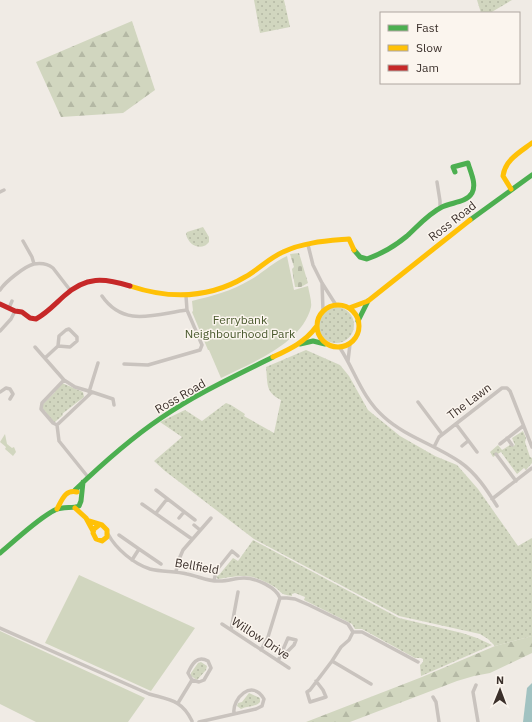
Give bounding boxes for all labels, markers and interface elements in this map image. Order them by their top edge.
legend [380,12,520,84]
text: Fast [416,20,439,35]
text: Slow [416,40,442,55]
text: Jam [416,60,439,75]
street label: Ross Road [425,198,479,244]
park label: Ferrybank Neighbourhood Park [185,312,296,341]
street label: Ross Road [152,375,208,417]
street label: The Lawn [444,380,494,422]
street label: Bellfield [174,555,220,577]
street label: Willow Drive [229,614,293,663]
north arrow [480,670,520,710]
text: N [496,673,504,687]

